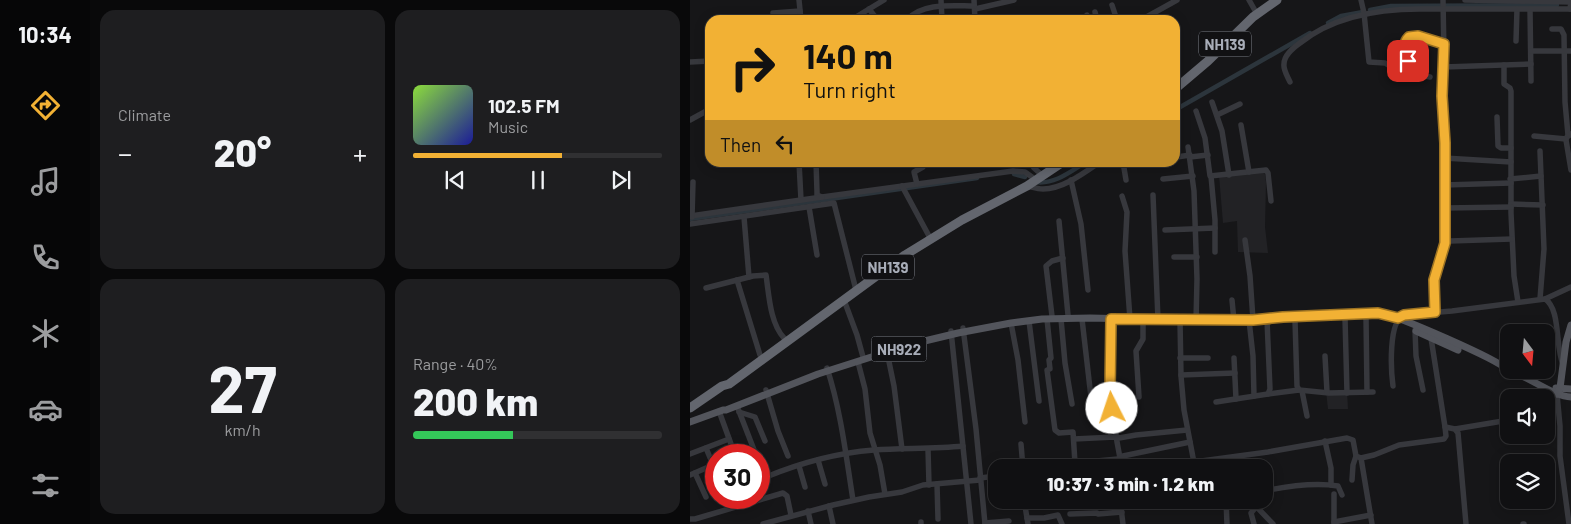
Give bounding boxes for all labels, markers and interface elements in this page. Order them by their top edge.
text: 10:34 [18,21,72,47]
road number: NH139 [1199,32,1251,56]
text: 140 m [803,34,893,76]
icon: right [720,35,785,100]
pin [1387,40,1429,82]
icon: arrive [1394,47,1422,75]
text: Turn right [803,76,896,102]
icon: directions [28,88,63,123]
text: 102.5 FM [488,94,560,117]
text: Climate [118,105,171,124]
text: Music [488,117,528,136]
text: 20° [214,129,271,175]
icon: left [771,130,799,158]
text: Then [720,133,761,156]
text: − [118,136,132,170]
text: + [353,136,367,170]
icon: music [28,164,63,199]
icon: previous [441,166,469,194]
icon: pause [524,166,552,194]
icon: next [607,166,635,194]
icon: phone [28,240,63,275]
road number: NH139 [862,254,914,280]
icon: climate [28,316,63,351]
north arrow [1500,324,1555,379]
map controls [1500,324,1555,509]
road number: NH922 [872,336,926,362]
text: 27 [208,348,277,426]
text: Range · 40% [413,354,498,373]
text: 200 km [413,378,538,424]
position arrow [1085,381,1137,433]
button: sound [1500,389,1555,444]
icon: car [28,392,63,427]
text: km/h [224,420,261,439]
speed limit sign: 30 [705,444,770,509]
button: layers [1500,454,1555,509]
icon: filters [28,468,63,503]
text: 10:37 · 3 min · 1.2 km [1047,472,1214,495]

